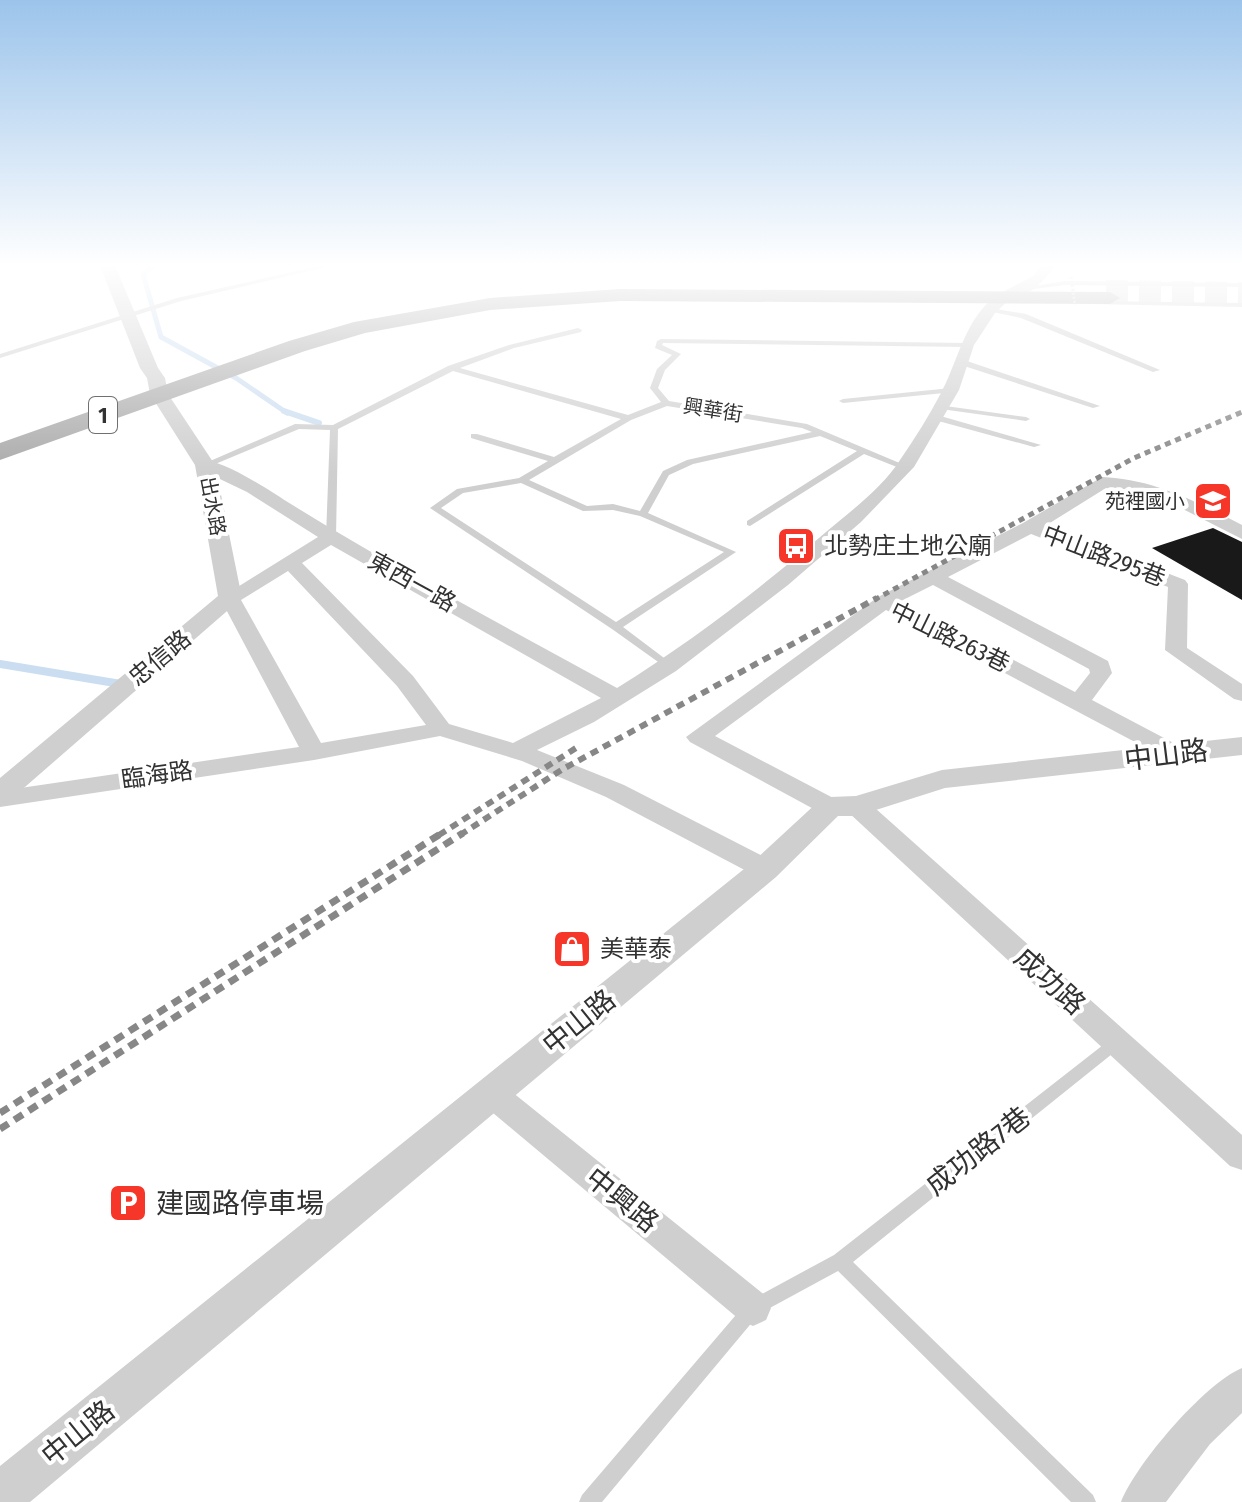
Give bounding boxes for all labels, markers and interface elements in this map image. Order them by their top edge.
street label: 興華街 [681,393,745,427]
road number: 1 [89,397,117,433]
street label: 出水路 [195,474,231,538]
school or university icon: 苑裡國小 [1192,480,1234,522]
place label: 苑裡國小 [1105,489,1185,513]
street label: 中山路295巷 [1039,520,1169,592]
bus stop icon: 北勢庄土地公廟 [775,525,817,567]
place label: 北勢庄土地公廟 [824,532,992,560]
street label: 東西一路 [363,546,461,618]
street label: 中山路263巷 [886,596,1014,678]
street label: 忠信路 [123,624,197,692]
street label: 中山路 [1122,734,1210,776]
street label: 臨海路 [119,756,195,794]
shop icon: 美華泰 [551,928,593,970]
place label: 美華泰 [600,935,672,963]
street label: 成功路 [1008,941,1092,1021]
street label: 中山路 [536,983,622,1061]
street label: 成功路7巷 [919,1100,1037,1202]
street label: 中興路 [579,1161,665,1239]
parking icon: 建國路停車場 [107,1182,149,1224]
place label: 建國路停車場 [156,1187,324,1220]
street label: 中山路 [35,1394,121,1472]

